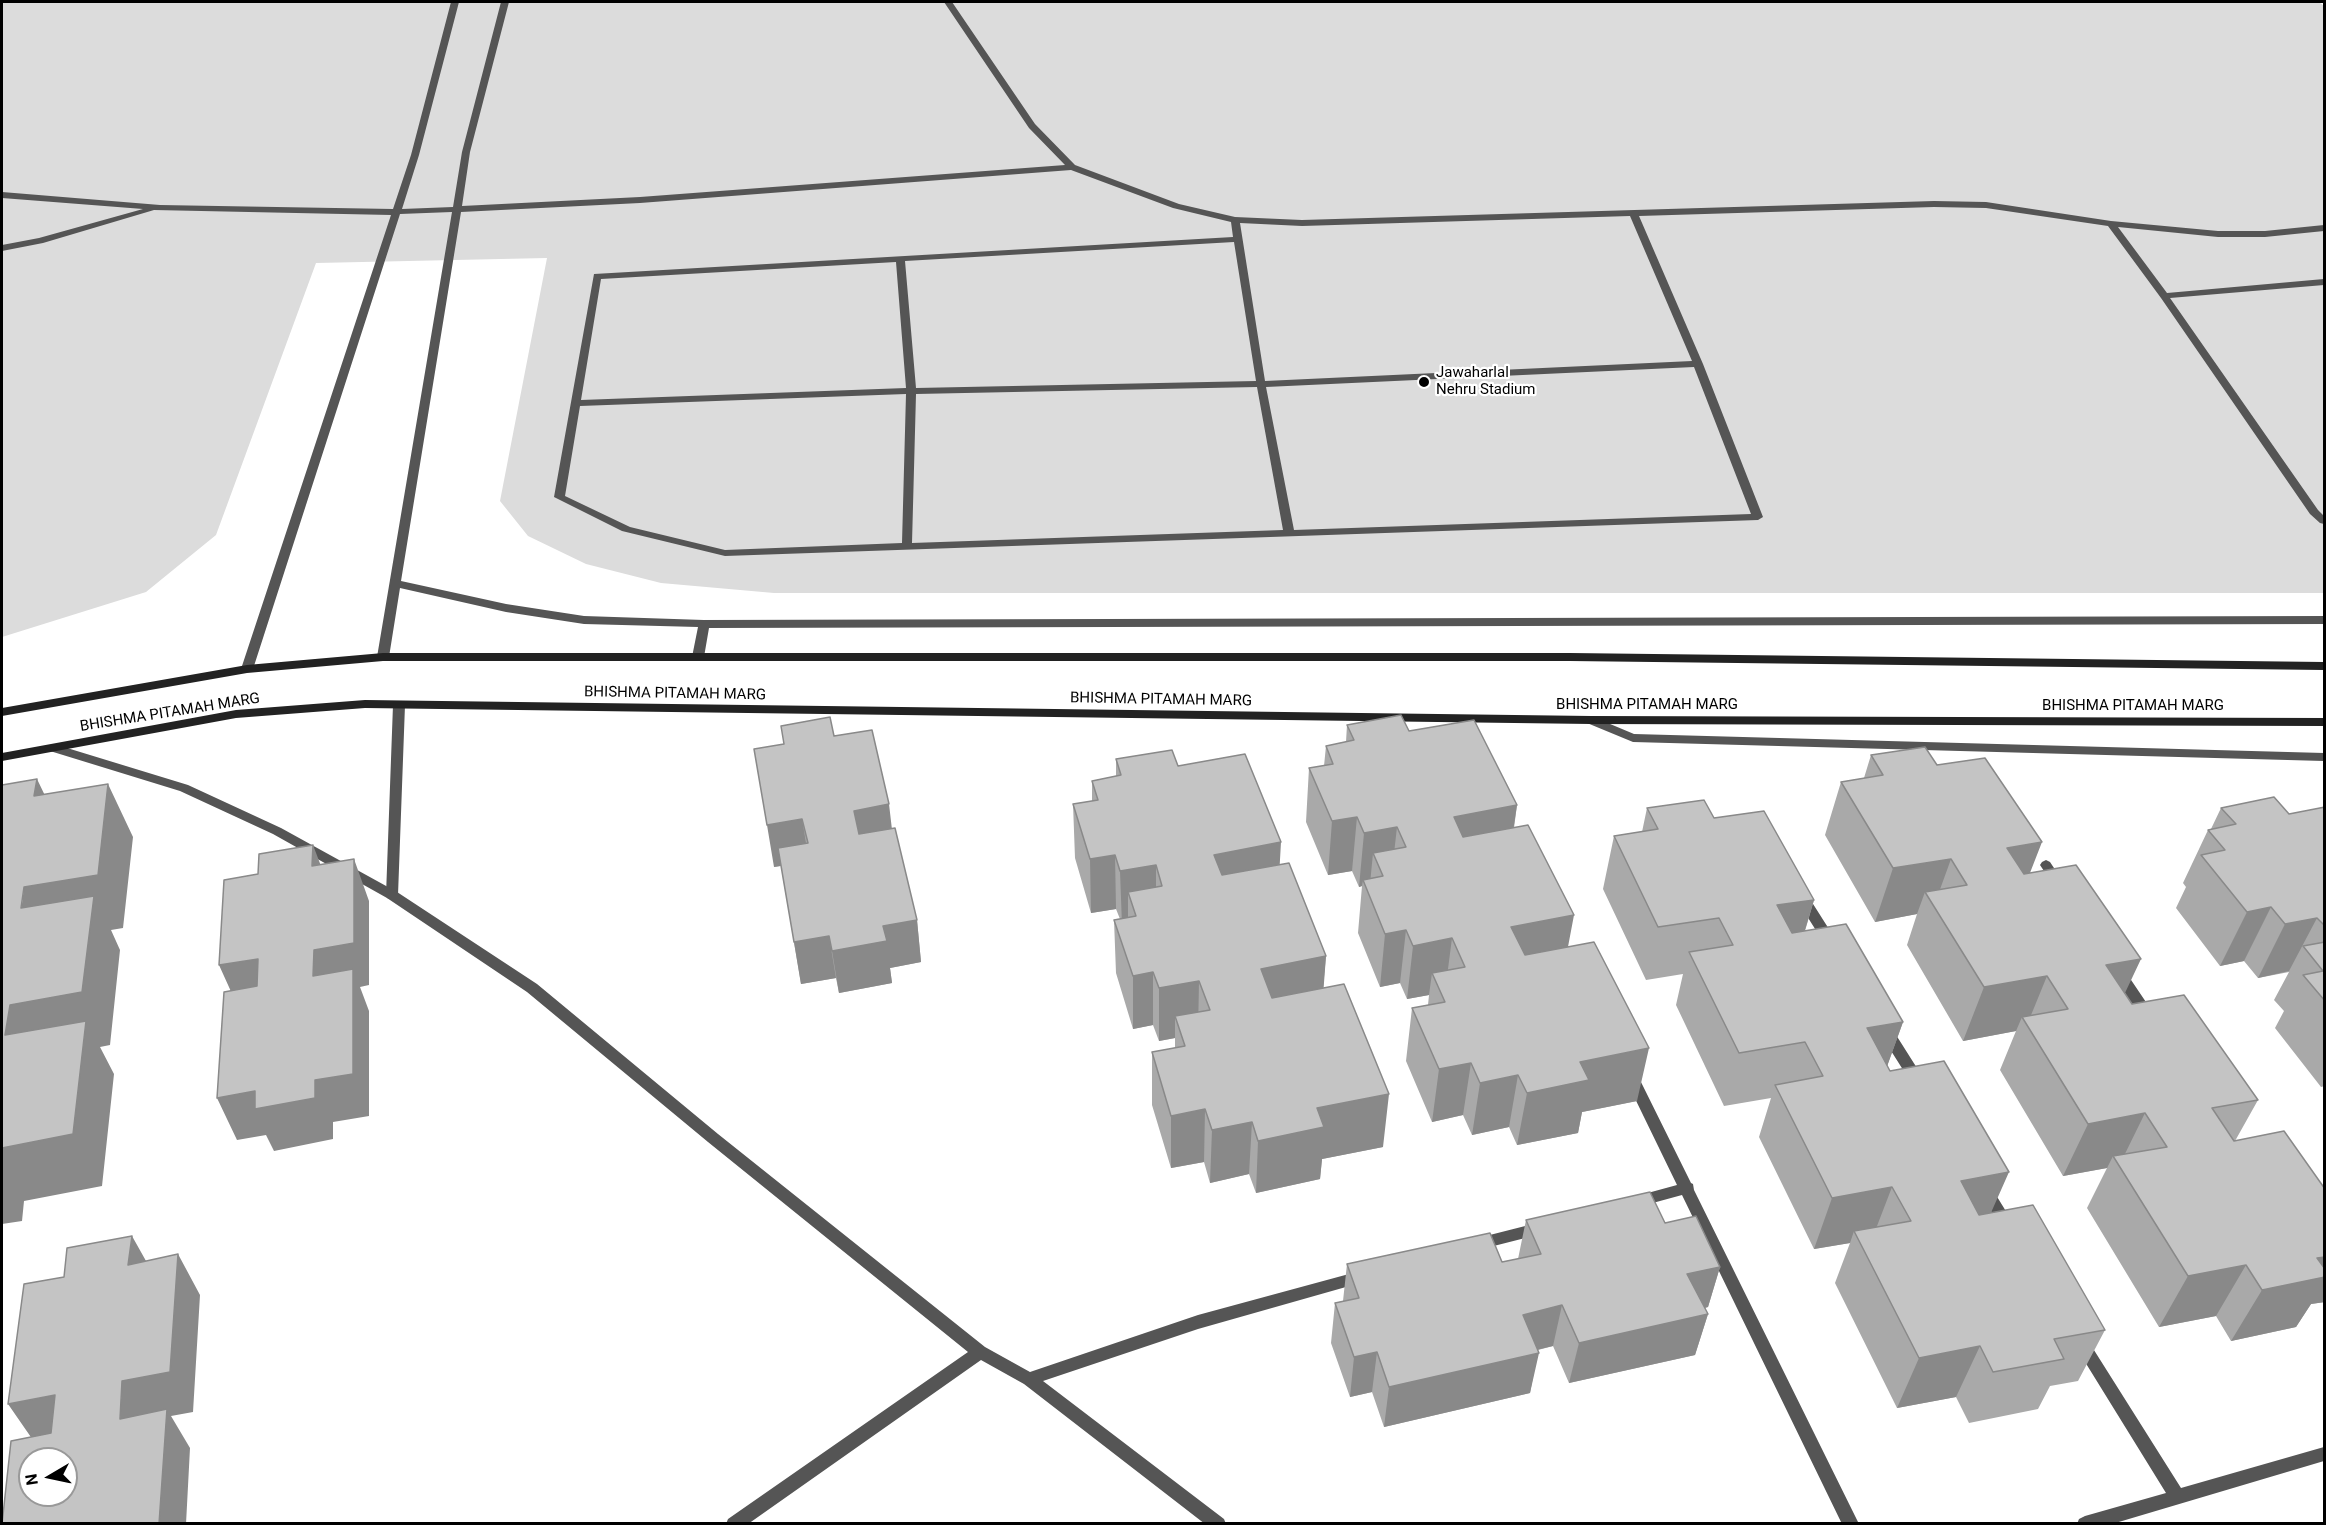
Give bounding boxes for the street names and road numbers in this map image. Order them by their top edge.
street label: BHISHMA PITAMAH MARG [584,683,766,705]
street label: BHISHMA PITAMAH MARG [1070,689,1252,711]
street label: BHISHMA PITAMAH MARG [79,690,261,736]
street label: BHISHMA PITAMAH MARG [1556,696,1738,714]
street label: BHISHMA PITAMAH MARG [2042,697,2224,715]

